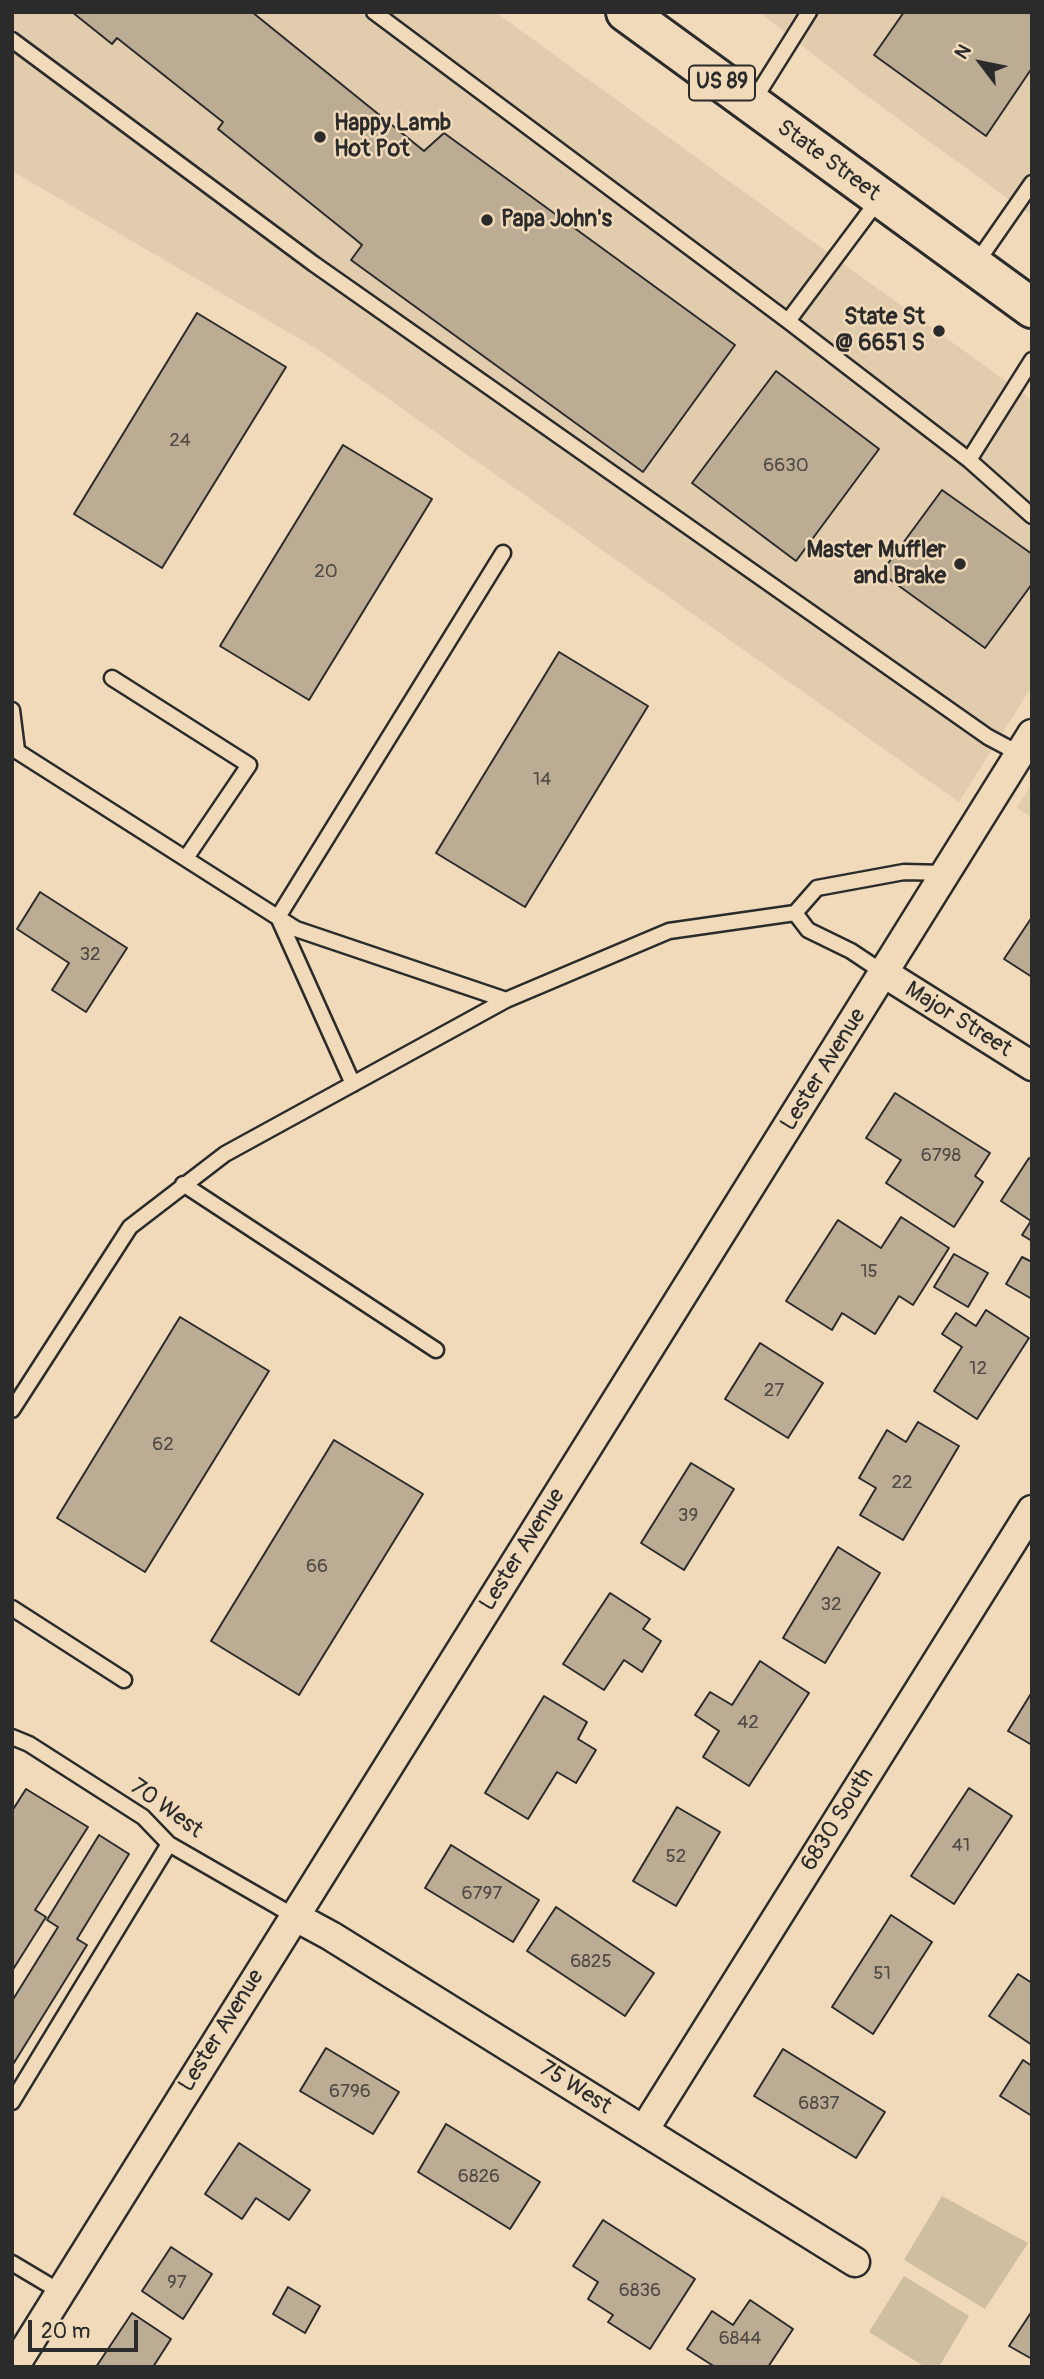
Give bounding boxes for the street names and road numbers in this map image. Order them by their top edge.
road number: US 89 [689,66,755,100]
street label: State Street [771,114,885,208]
street label: Major Street [900,976,1016,1064]
street label: Lester Avenue [775,1004,873,1136]
street label: Lester Avenue [474,1484,572,1616]
street label: 6830 South [796,1764,880,1876]
street label: 70 West [124,1773,208,1845]
street label: Lester Avenue [173,1965,271,2097]
street label: 75 West [534,2055,616,2121]

